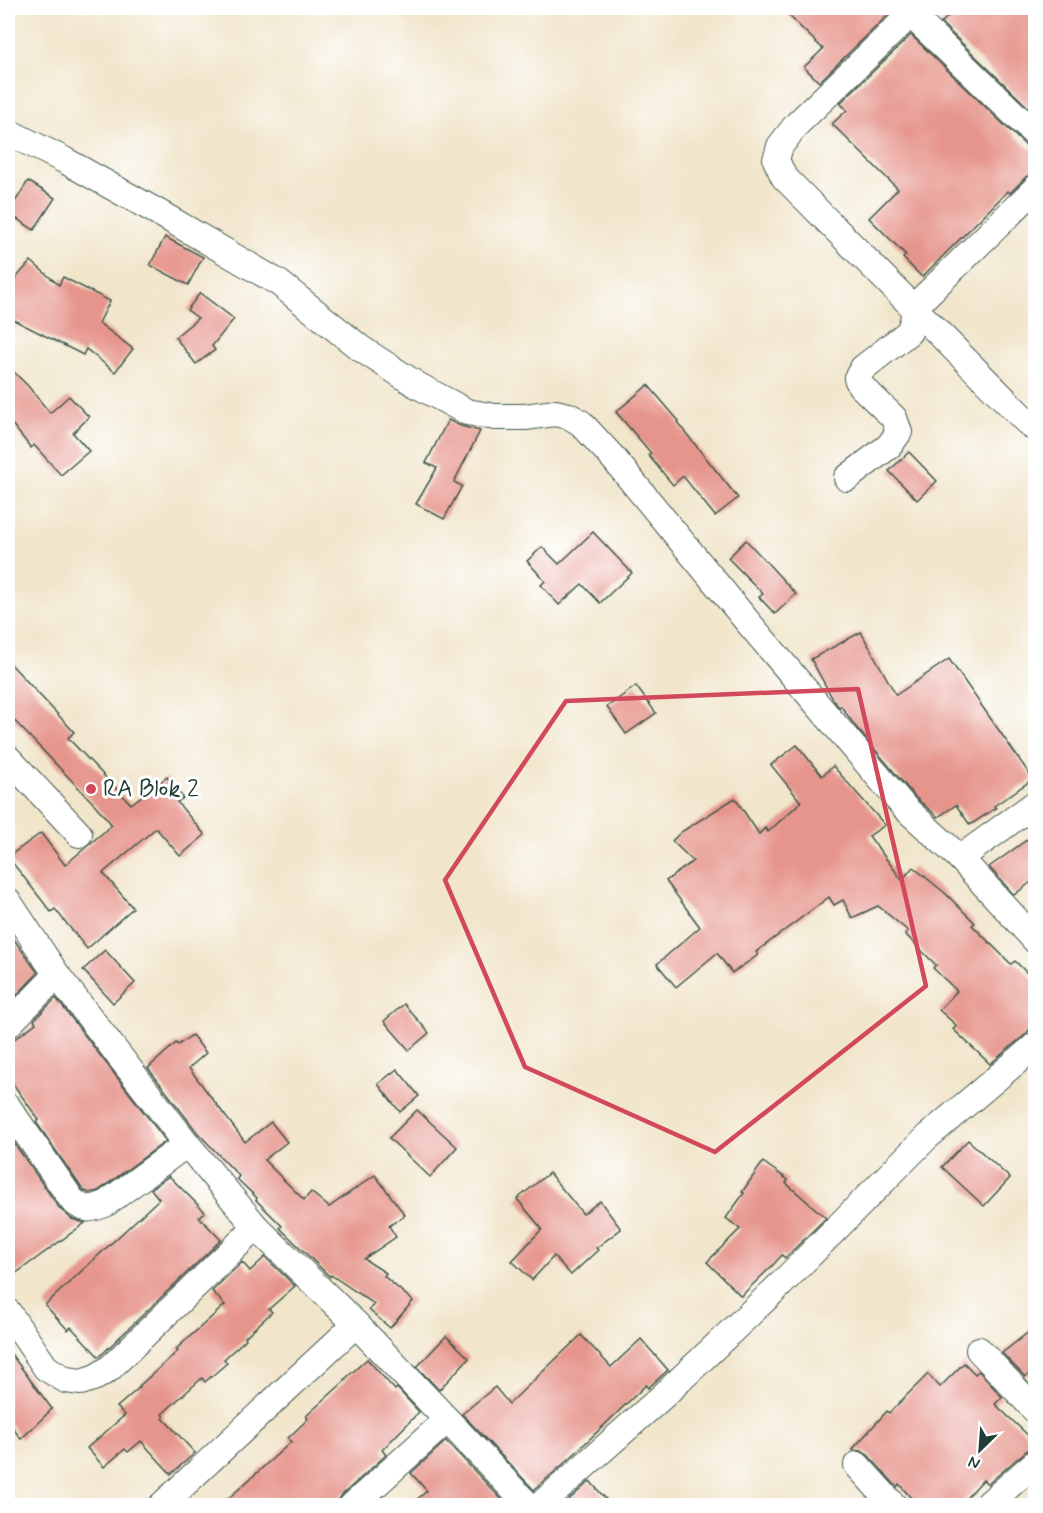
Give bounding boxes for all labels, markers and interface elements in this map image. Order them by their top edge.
place label: RA Blok 2 [103,774,199,805]
marker: RA Blok 2 [84,782,98,796]
north arrow [950,1420,1010,1480]
text: N [965,1450,984,1474]

